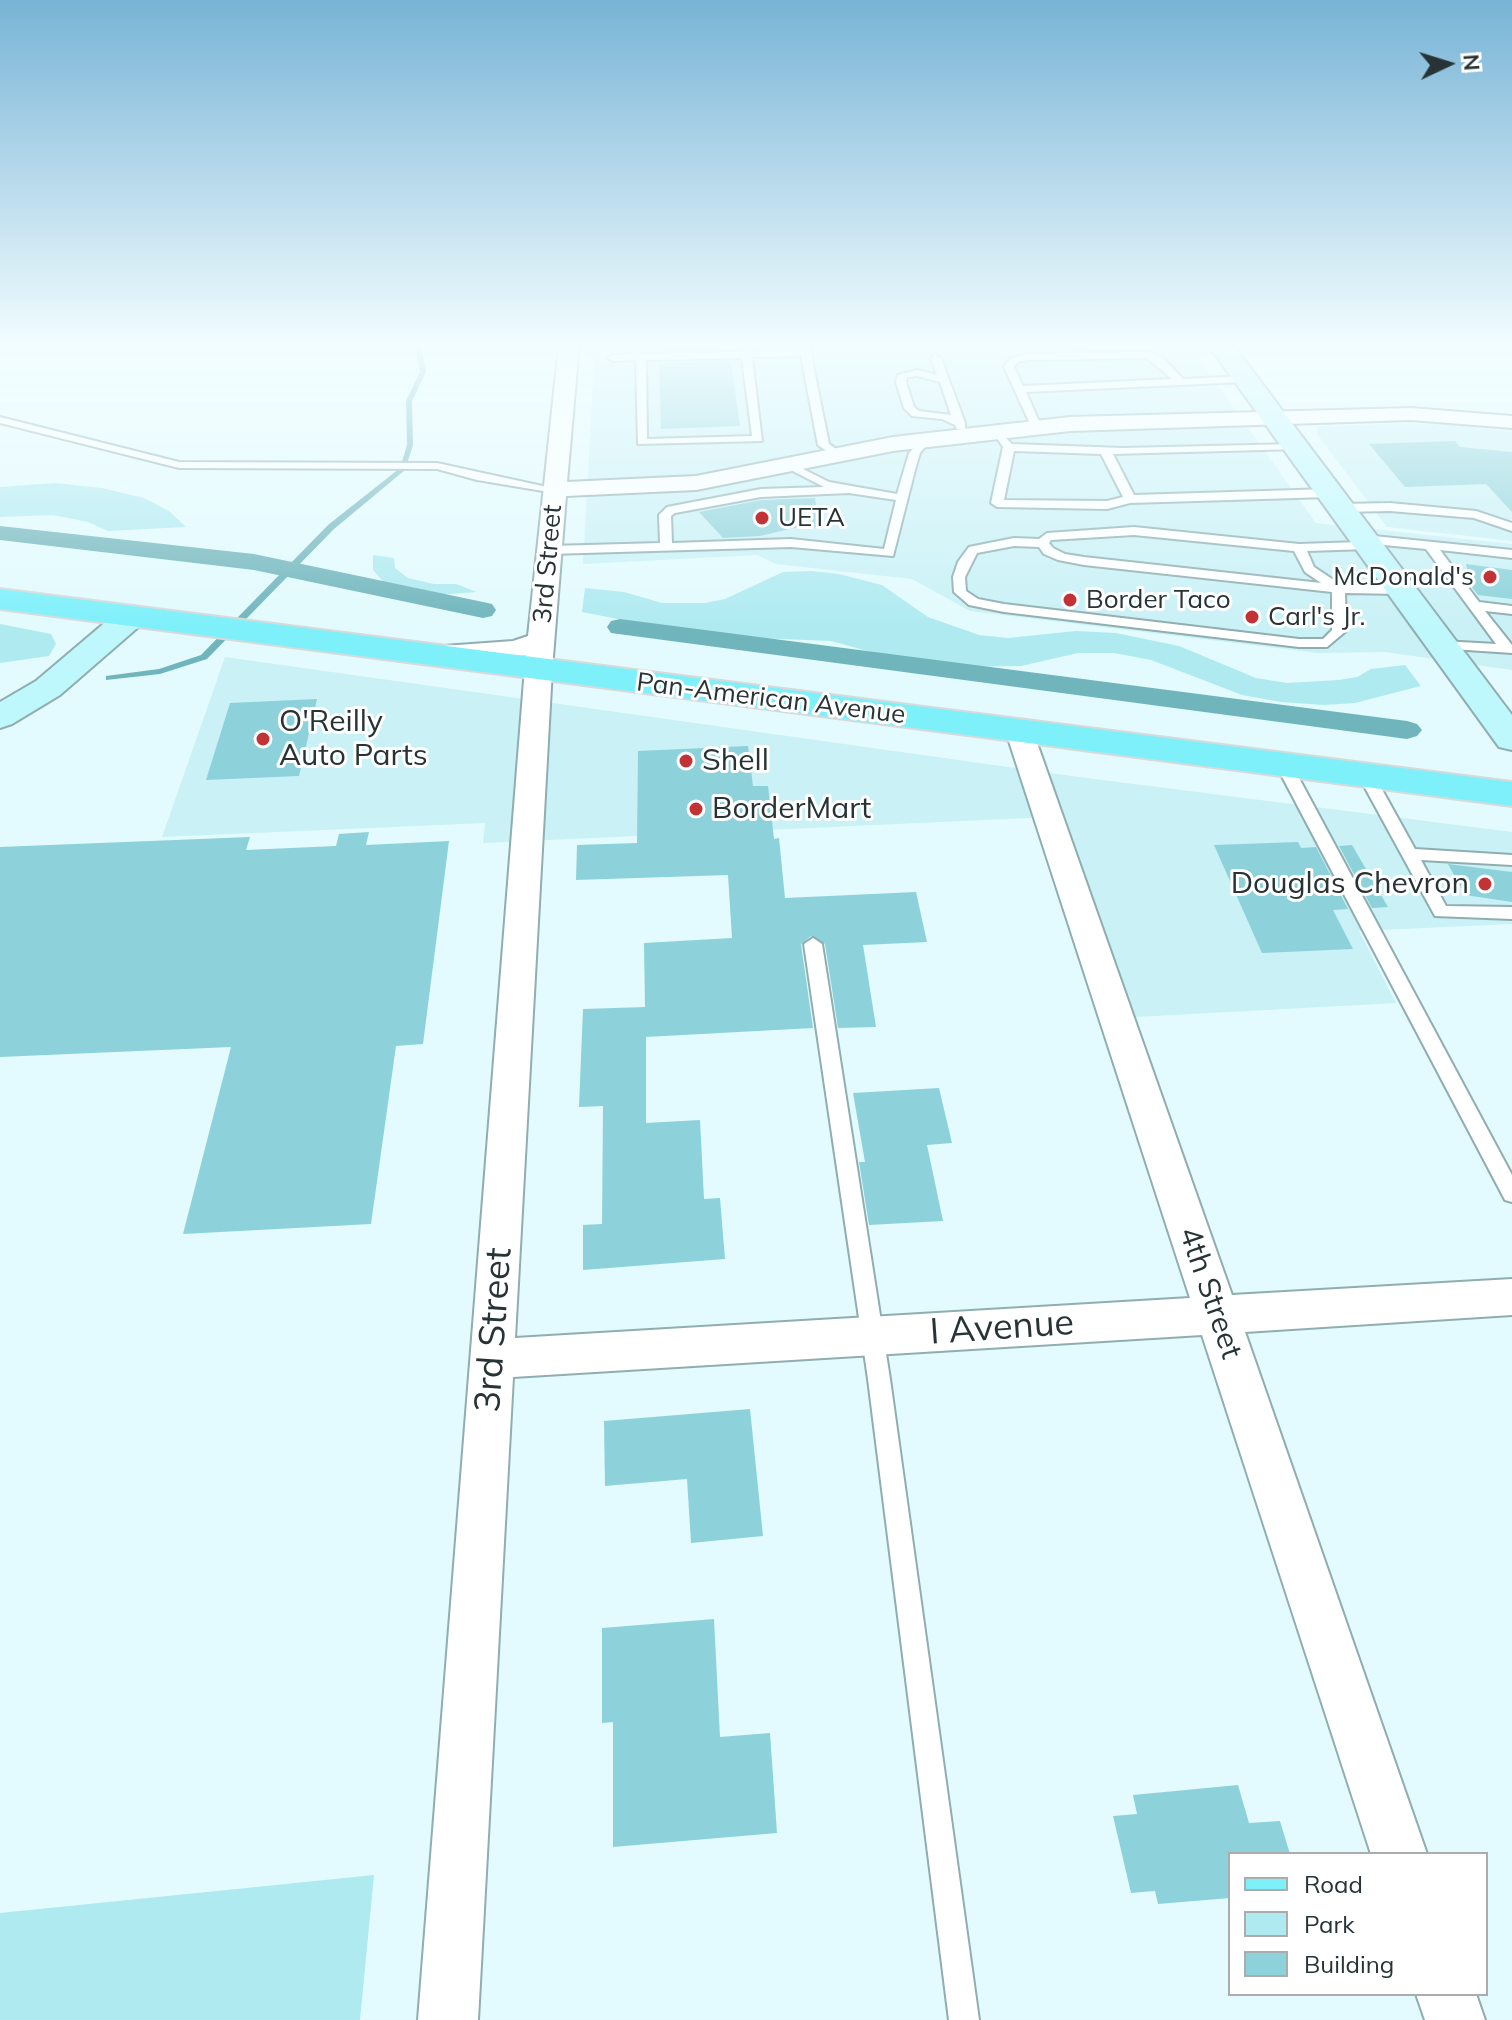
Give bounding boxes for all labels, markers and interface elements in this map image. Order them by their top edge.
north arrow [1408,24,1488,104]
text: N [1457,53,1486,72]
place label: UETA [778,502,845,534]
street label: 3rd Street [527,503,569,625]
marker: UETA [753,509,771,527]
place label: McDonald's [1333,561,1474,593]
marker: McDonald's [1481,568,1499,586]
place label: Border Taco [1086,584,1231,616]
marker: Border Taco [1061,591,1079,609]
place label: Carl's Jr. [1268,601,1365,633]
marker: Carl's Jr. [1243,608,1261,626]
street label: Pan-American Avenue [635,667,907,731]
place label: O'Reilly Auto Parts [279,704,428,774]
marker: O'Reilly Auto Parts [254,730,272,748]
place label: Shell [702,743,769,779]
marker: Shell [677,752,695,770]
place label: BorderMart [712,791,871,827]
marker: BorderMart [687,800,705,818]
place label: Douglas Chevron [1231,866,1469,902]
marker: Douglas Chevron [1476,875,1494,893]
street label: 4th Street [1171,1222,1249,1364]
street label: 3rd Street [467,1246,521,1414]
street label: I Avenue [929,1301,1075,1355]
legend [1228,1852,1488,1996]
text: Road [1304,1869,1363,1899]
text: Park [1304,1909,1355,1939]
text: Building [1304,1949,1394,1979]

